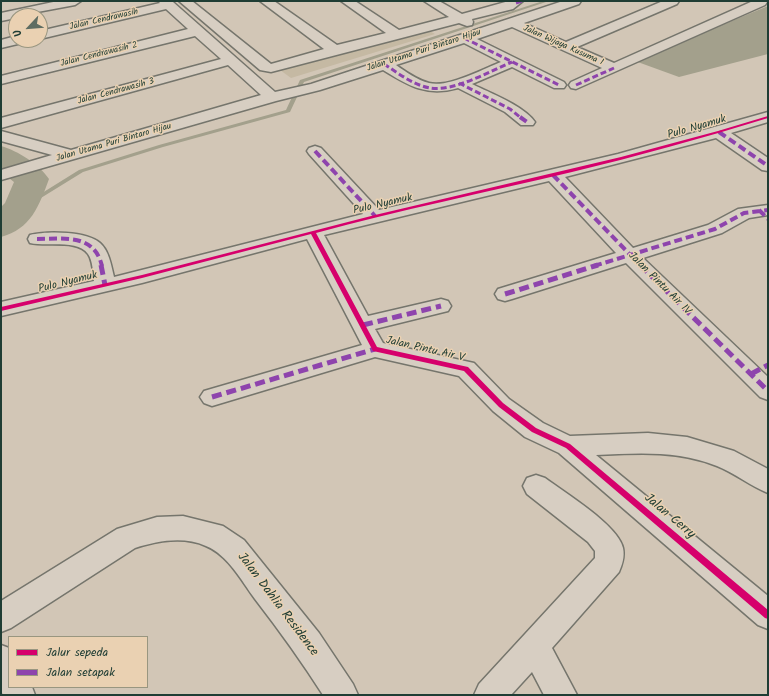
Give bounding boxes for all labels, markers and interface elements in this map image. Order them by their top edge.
street label: Jalan Cendrawasih [69,7,139,33]
north arrow [8,8,48,48]
street label: Jalan Wijaya Kusuma I [521,23,605,69]
text: U [9,26,28,40]
street label: Jalan Utama Puri Bintaro Hijau [366,27,482,75]
street label: Jalan Cendrawasih 2 [59,40,139,70]
street label: Jalan Cendrawasih 3 [76,77,156,107]
street label: Pulo Nyamuk [666,113,728,143]
street label: Jalan Utama Puri Bintaro Hijau [55,121,173,165]
street label: Pulo Nyamuk [352,192,414,218]
street label: Jalan Pintu Air IV [625,250,693,318]
street label: Pulo Nyamuk [37,269,99,297]
street label: Jalan Pintu Air V [385,335,465,365]
street label: Jalan Cerry [640,491,698,543]
street label: Jalan Dahlia Residence [233,550,321,660]
legend [8,636,148,688]
text: Jalur sepeda [46,643,108,662]
text: Jalan setapak [46,663,115,682]

